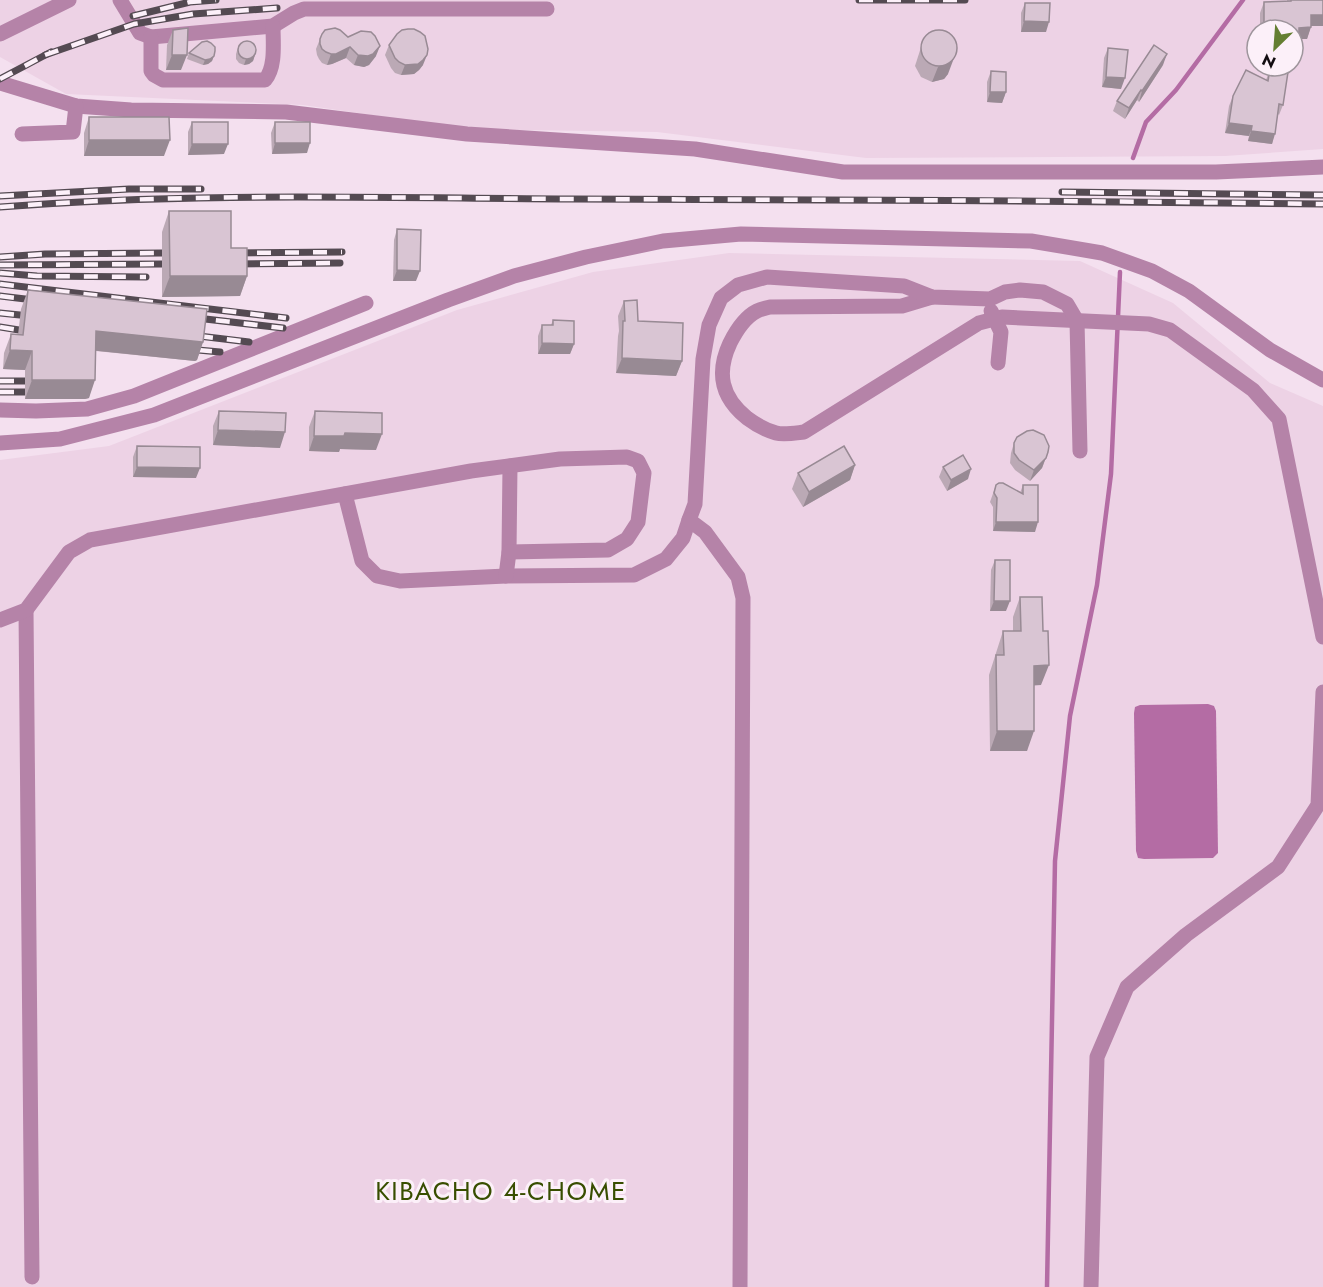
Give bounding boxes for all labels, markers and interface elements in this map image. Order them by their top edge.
north arrow [1245,18,1305,78]
text: N [1258,48,1279,74]
district label: KIBACHO 4-CHOME [375,1172,627,1210]

